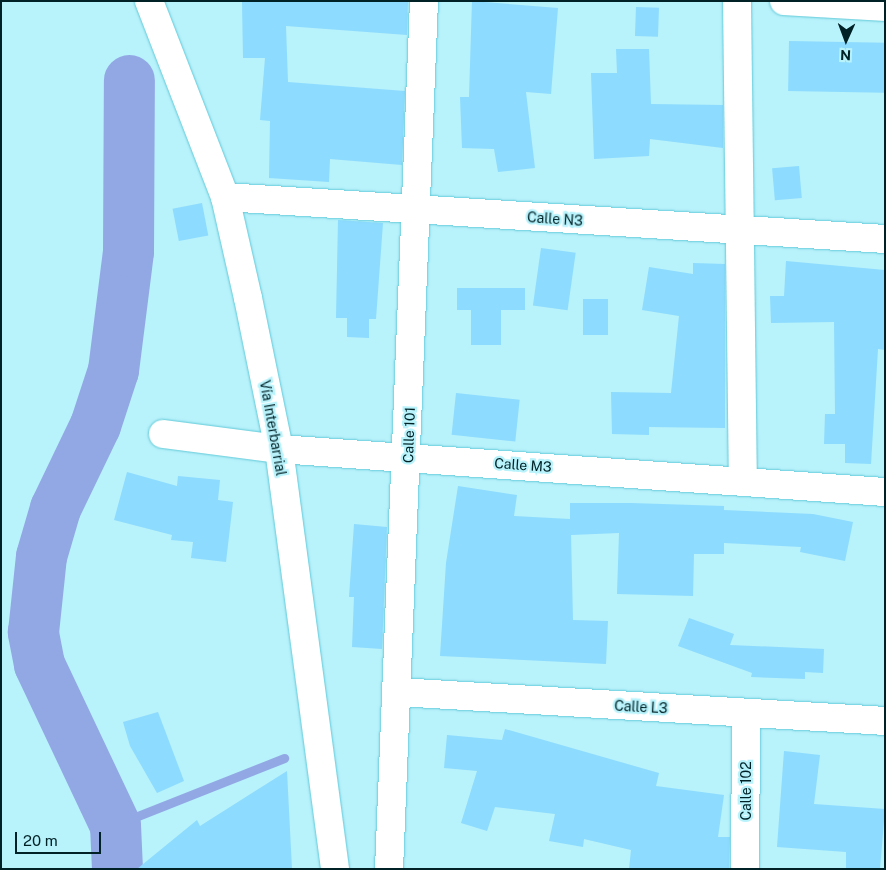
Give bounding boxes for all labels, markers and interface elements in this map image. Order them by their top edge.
north arrow [821,15,871,65]
text: N [840,47,851,63]
street label: Calle N3 [527,209,583,229]
street label: Vía Interbarrial [256,379,290,477]
street label: Calle 101 [400,406,418,464]
street label: Calle M3 [494,455,552,475]
street label: Calle L3 [614,697,668,717]
street label: Calle 102 [738,761,754,821]
scale bar [18,822,104,854]
text: 20 m [23,832,58,849]

